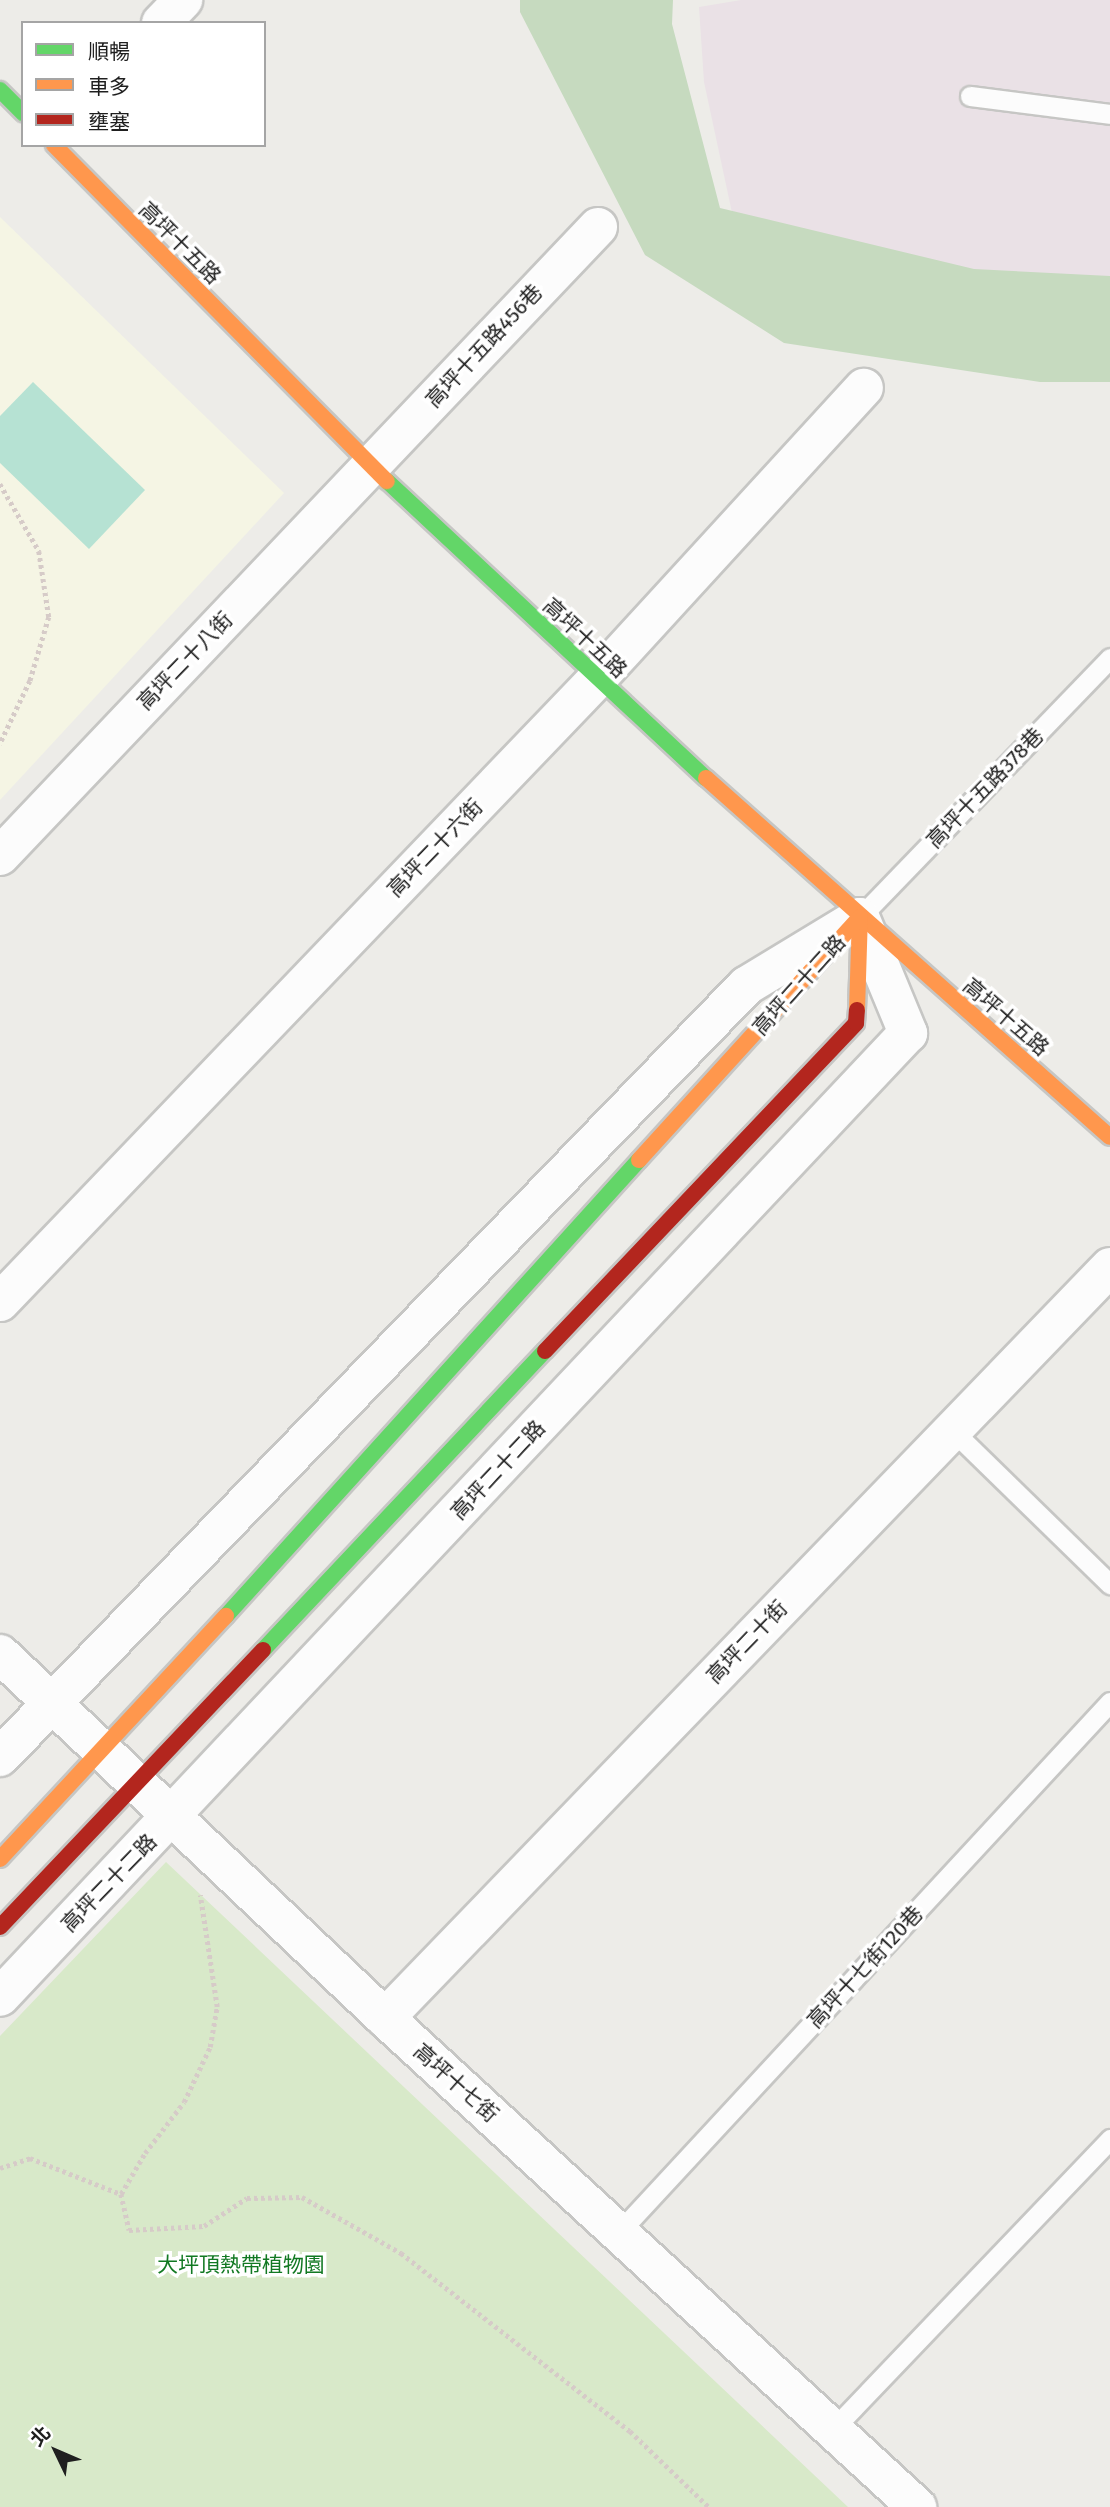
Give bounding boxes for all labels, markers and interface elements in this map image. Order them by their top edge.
legend [21,21,266,147]
text: 順暢 [88,39,130,65]
text: 車多 [88,74,130,100]
text: 壅塞 [88,109,130,135]
street label: 高坪十五路 [134,197,226,289]
street label: 高坪十五路456巷 [421,279,547,413]
street label: 高坪十五路 [538,593,632,683]
street label: 高坪二十八街 [132,607,238,715]
street label: 高坪十五路378巷 [921,723,1049,853]
street label: 高坪二十六街 [382,794,488,902]
street label: 高坪二十二路 [747,930,851,1040]
street label: 高坪十五路 [958,973,1054,1061]
street label: 高坪二十二路 [446,1415,550,1525]
street label: 高坪二十街 [701,1595,793,1689]
street label: 高坪二十二路 [56,1829,162,1937]
street label: 高坪十七街120巷 [802,1901,928,2033]
street label: 高坪十七街 [409,2039,503,2127]
park label: 大坪頂熱帶植物園 [157,2252,325,2278]
north arrow [21,2416,91,2486]
text: 北 [26,2421,55,2451]

